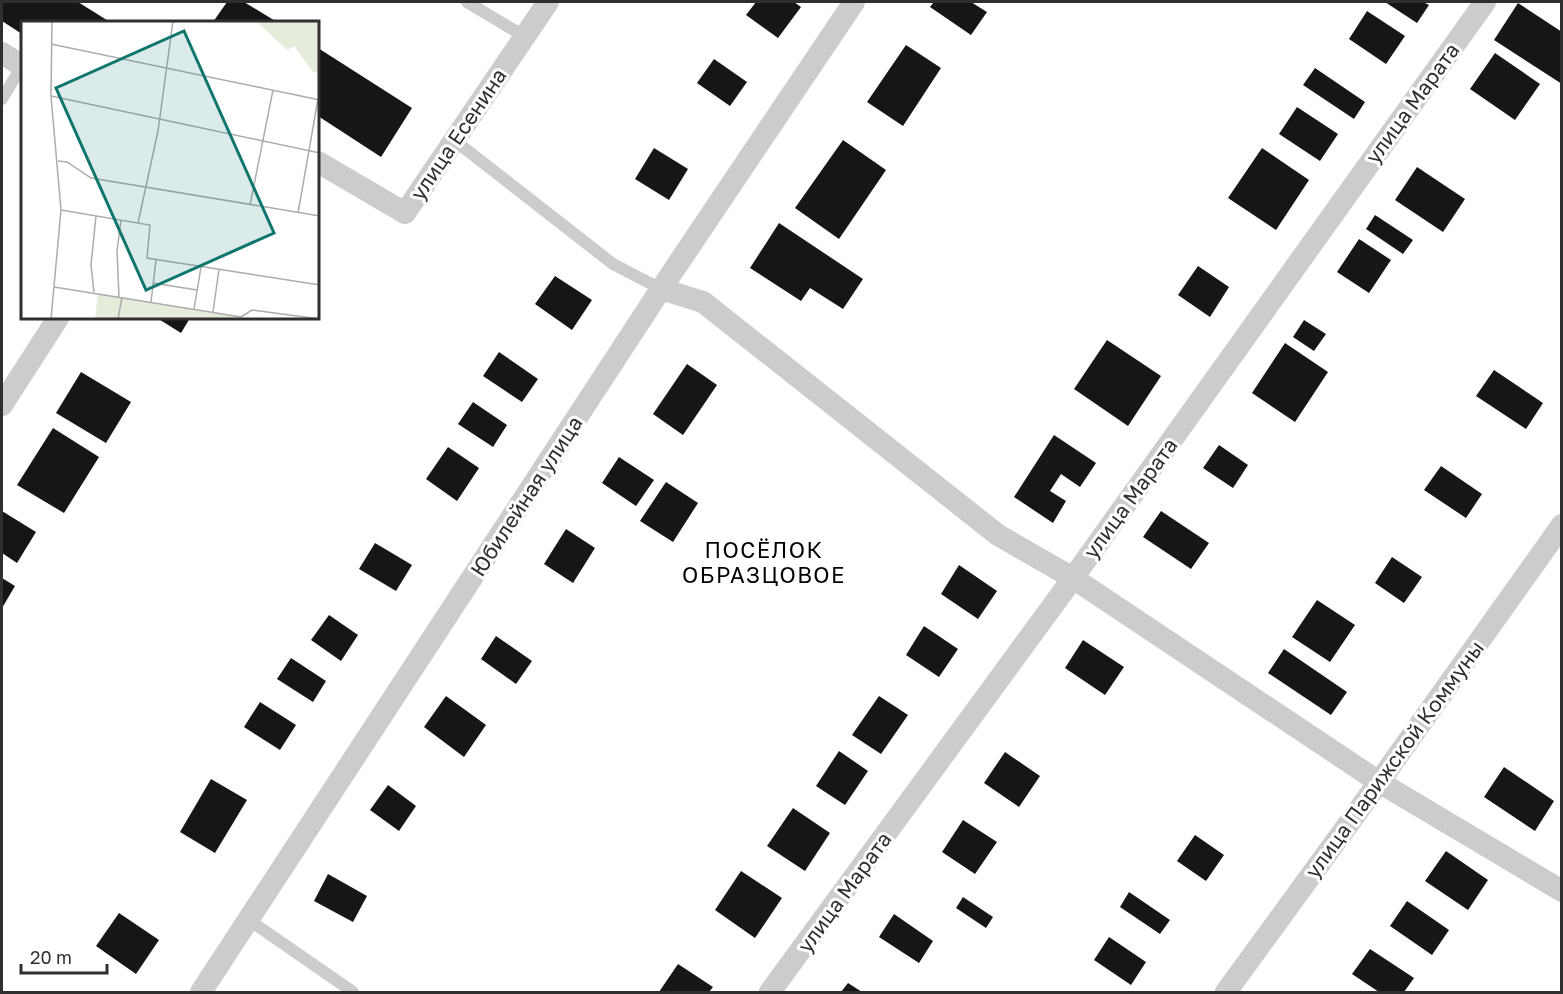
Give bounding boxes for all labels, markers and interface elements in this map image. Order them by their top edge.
inset map [21,21,320,320]
street label: улица Марата [1359,38,1465,168]
street label: улица Есенина [404,63,512,205]
street label: Юбилейная улица [464,411,588,581]
street label: улица Марата [1077,433,1183,563]
district label: ПОСЁЛОК ОБРАЗЦОВОЕ [682,536,846,588]
street label: улица Парижской Коммуны [1299,635,1489,883]
street label: улица Марата [791,827,897,957]
scale bar [21,937,106,975]
text: 20 m [30,946,72,968]

